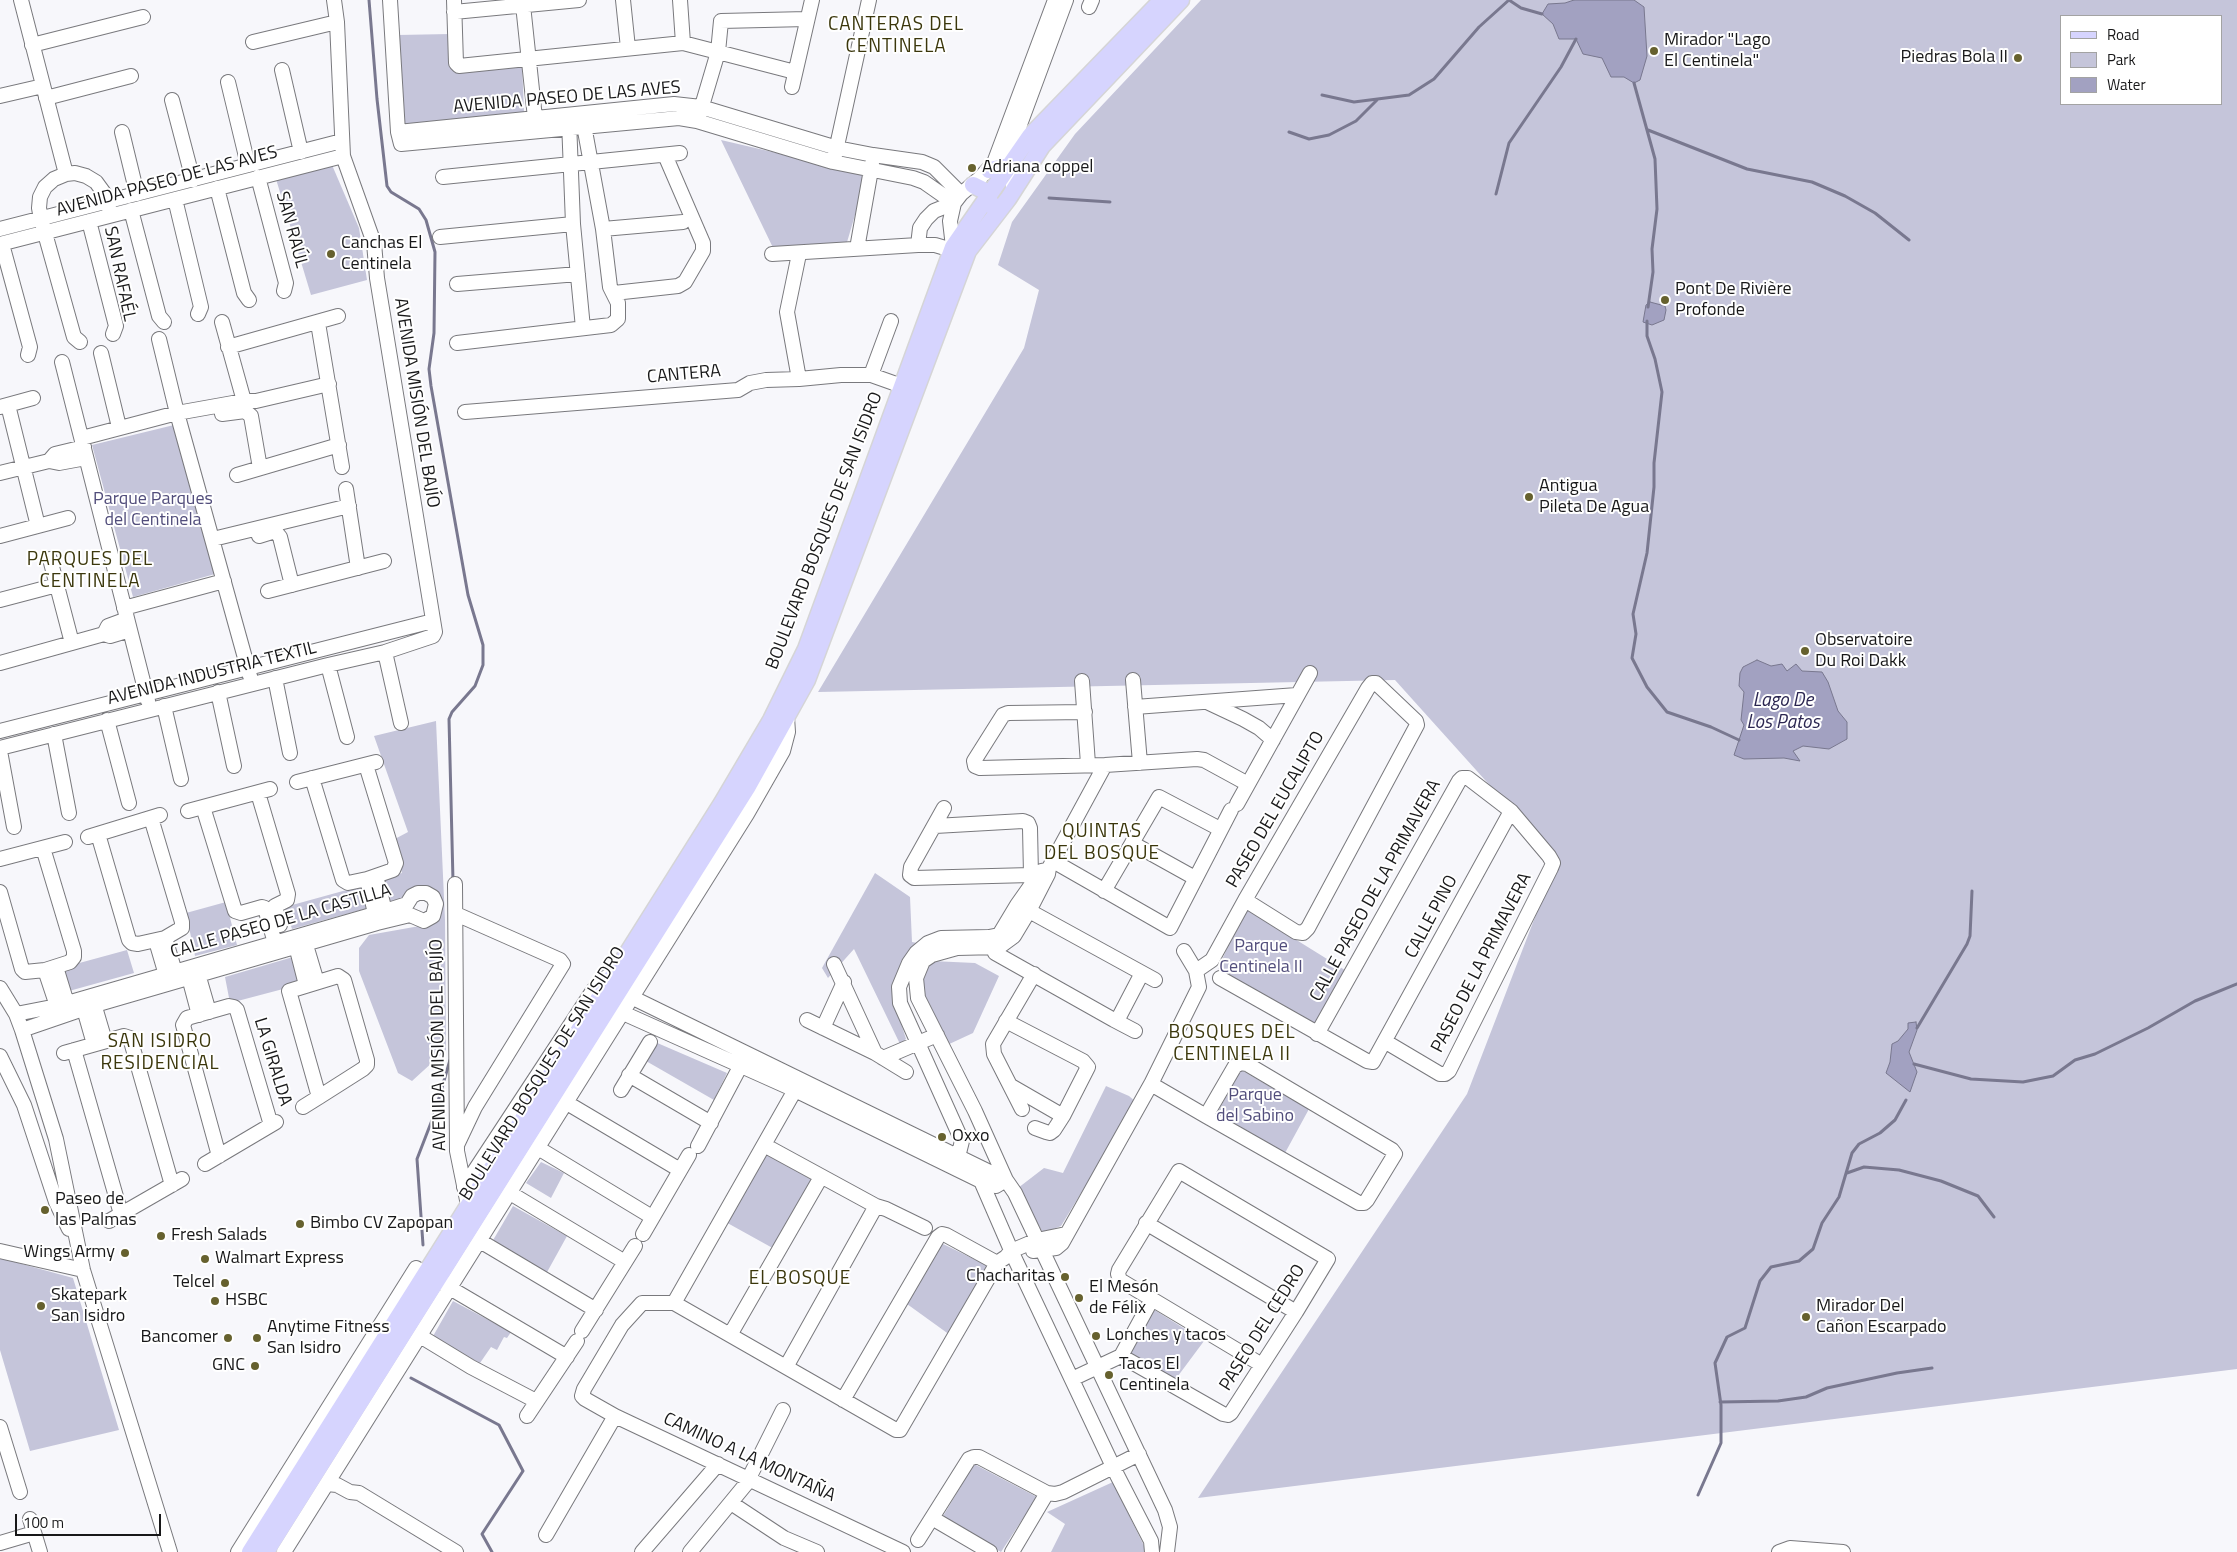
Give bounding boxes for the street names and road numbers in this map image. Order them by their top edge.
street label: AVENIDA PASEO DE LAS AVES [452,77,682,119]
street label: AVENIDA PASEO DE LAS AVES [54,142,280,222]
street label: SAN RAÚL [270,189,312,271]
street label: SAN RAFAÉL [98,225,140,323]
street label: AVENIDA MISIÓN DEL BAJÍO [389,296,443,510]
street label: CANTERA [646,361,722,389]
street label: BOULEVARD BOSQUES DE SAN ISIDRO [762,389,888,673]
street label: AVENIDA INDUSTRIA TEXTIL [105,638,319,710]
street label: PASEO DEL EUCALIPTO [1222,728,1330,892]
street label: CALLE PASEO DE LA PRIMAVERA [1306,776,1446,1006]
street label: PASEO DE LA PRIMAVERA [1427,870,1537,1056]
street label: CALLE PINO [1401,872,1463,962]
street label: CALLE PASEO DE LA CASTILLA [168,880,394,964]
street label: AVENIDA MISIÓN DEL BAJÍO [426,939,452,1151]
street label: BOULEVARD BOSQUES DE SAN ISIDRO [456,943,630,1205]
street label: LA GIRALDA [248,1015,296,1109]
street label: PASEO DEL CEDRO [1216,1261,1310,1395]
street label: CAMINO A LA MONTAÑA [659,1409,839,1507]

